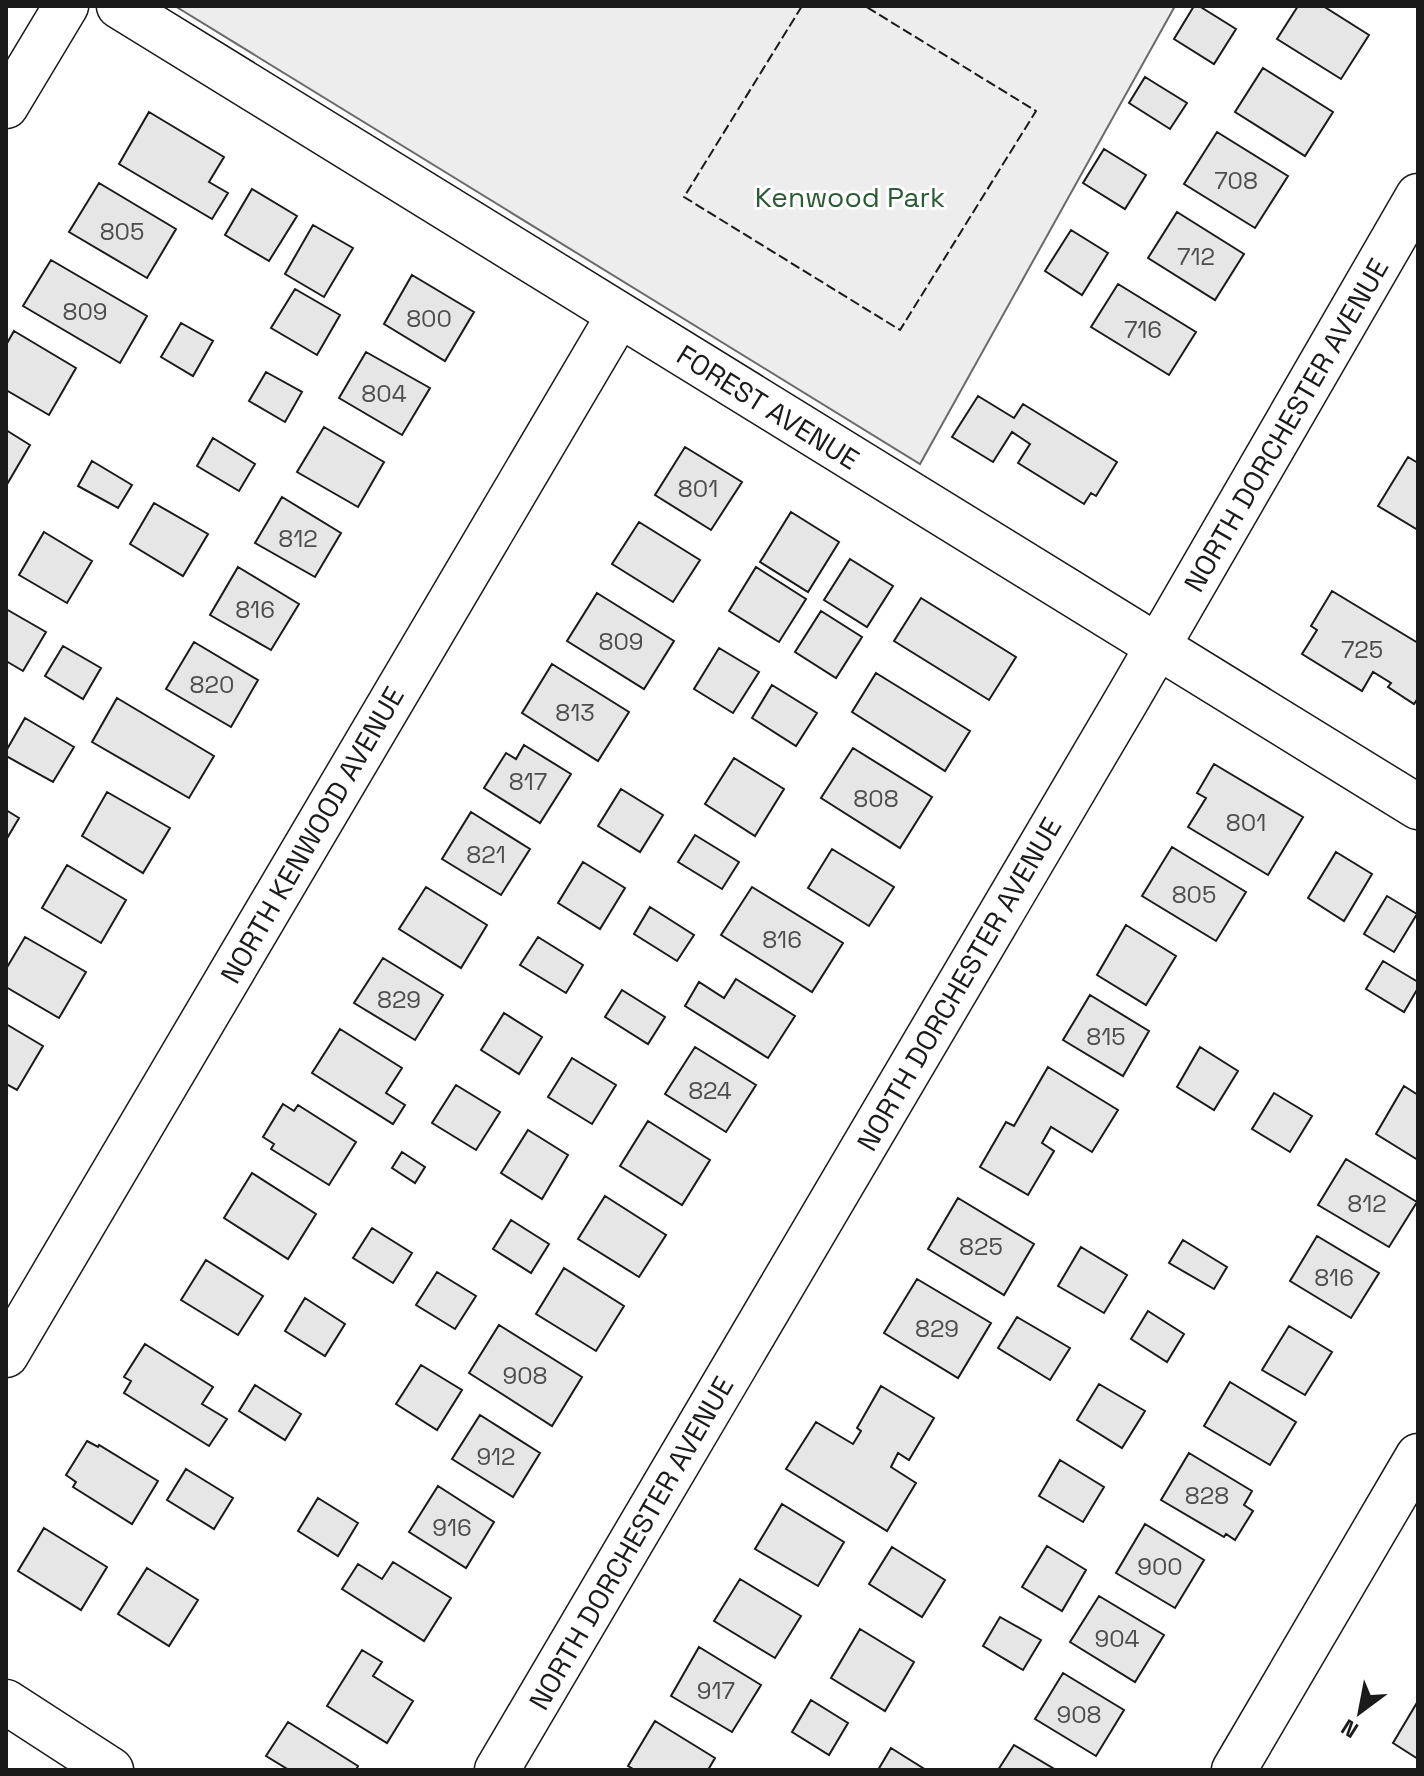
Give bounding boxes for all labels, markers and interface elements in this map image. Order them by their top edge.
house number: 708 [1214,165,1258,196]
park label: Kenwood Park [755,179,945,215]
house number: 805 [100,216,144,247]
house number: 712 [1177,241,1215,272]
street label: NORTH DORCHESTER AVENUE [1176,252,1396,598]
house number: 809 [62,296,108,327]
house number: 800 [406,303,452,334]
house number: 716 [1124,314,1162,345]
street label: FOREST AVENUE [670,337,866,477]
house number: 804 [361,378,407,409]
house number: 801 [678,473,718,504]
house number: 812 [278,523,318,554]
house number: 816 [235,594,275,625]
house number: 809 [598,626,644,657]
house number: 725 [1341,634,1383,665]
house number: 820 [190,669,234,700]
street label: NORTH KENWOOD AVENUE [212,680,412,990]
house number: 813 [555,697,595,728]
house number: 817 [509,766,547,797]
house number: 808 [853,783,899,814]
house number: 801 [1226,807,1266,838]
street label: NORTH DORCHESTER AVENUE [849,811,1069,1157]
house number: 821 [466,839,506,870]
house number: 805 [1172,879,1216,910]
house number: 816 [762,924,802,955]
house number: 829 [377,984,421,1015]
house number: 815 [1086,1021,1126,1052]
house number: 824 [688,1075,732,1106]
house number: 812 [1347,1188,1387,1219]
house number: 825 [959,1231,1003,1262]
house number: 816 [1314,1262,1354,1293]
house number: 829 [915,1313,959,1344]
house number: 908 [502,1360,548,1391]
street label: NORTH DORCHESTER AVENUE [521,1370,741,1716]
house number: 912 [476,1441,516,1472]
house number: 828 [1185,1480,1229,1511]
house number: 916 [432,1512,472,1543]
house number: 900 [1137,1551,1183,1582]
house number: 904 [1094,1623,1140,1654]
north arrow [1320,1672,1400,1752]
house number: 917 [697,1675,735,1706]
house number: 908 [1056,1699,1102,1730]
text: N [1336,1713,1363,1745]

